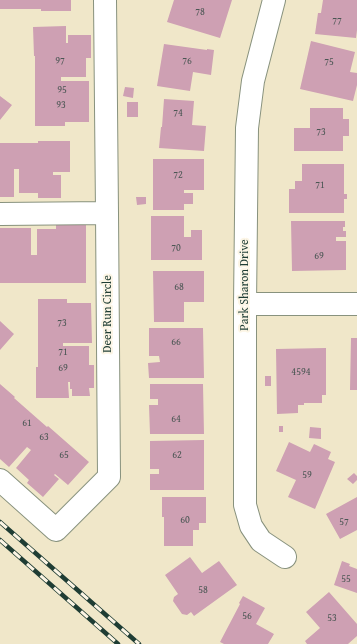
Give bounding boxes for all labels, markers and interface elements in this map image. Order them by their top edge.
house number: 78 [195,6,205,18]
house number: 77 [332,15,342,27]
house number: 97 [55,55,65,67]
house number: 76 [182,55,192,67]
house number: 75 [324,56,334,68]
house number: 95 [57,84,67,96]
house number: 93 [56,99,66,111]
house number: 74 [173,107,183,119]
house number: 73 [316,126,326,138]
house number: 72 [173,169,183,181]
house number: 71 [315,179,325,191]
street label: Park Sharon Drive [238,239,252,331]
house number: 70 [171,242,181,254]
house number: 69 [314,250,324,262]
street label: Deer Run Circle [101,275,115,353]
house number: 68 [174,281,184,293]
house number: 73 [57,317,67,329]
house number: 66 [171,336,181,348]
house number: 71 [58,346,68,358]
house number: 69 [58,362,68,374]
house number: 4594 [291,366,311,378]
house number: 64 [171,413,181,425]
house number: 61 [22,417,32,429]
house number: 63 [39,431,49,443]
house number: 65 [59,449,69,461]
house number: 62 [172,449,182,461]
house number: 59 [302,469,312,481]
house number: 60 [180,514,190,526]
house number: 57 [339,516,349,528]
house number: 55 [341,573,351,585]
house number: 58 [198,584,208,596]
house number: 56 [242,610,252,622]
house number: 53 [327,612,337,624]

